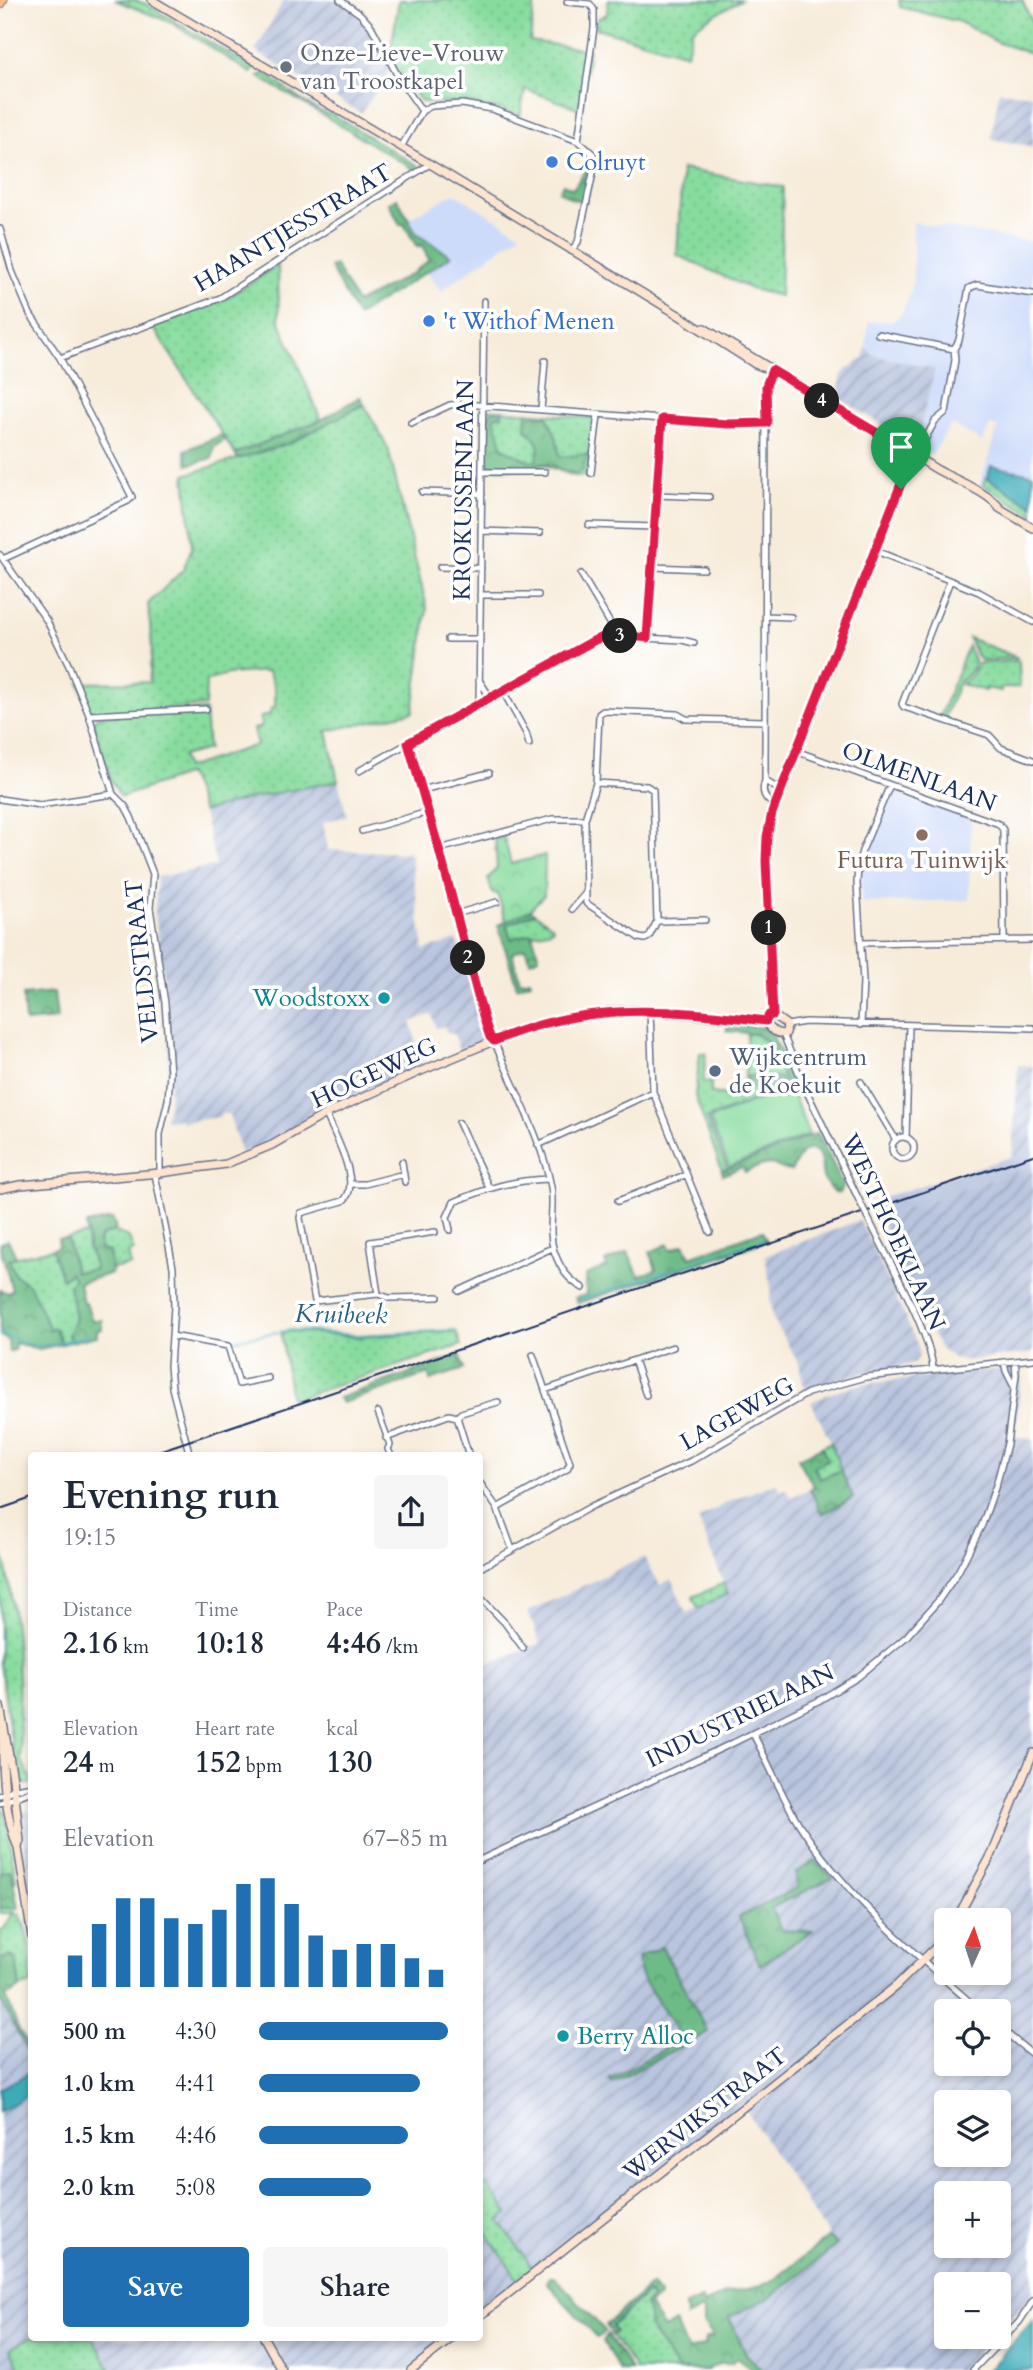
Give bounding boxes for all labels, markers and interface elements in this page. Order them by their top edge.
place label: Onze-Lieve-Vrouw van Troostkapel [300,37,504,98]
marker: Onze-Lieve-Vrouw van Troostkapel [278,59,294,75]
place label: Colruyt [566,146,646,179]
marker: Colruyt [544,154,560,170]
street label: HAANTJESSTRAAT [188,156,398,300]
place label: 't Withof Menen [443,305,615,338]
marker: 't Withof Menen [421,313,437,329]
street label: KROKUSSENLAAN [446,379,482,601]
pin: 4 [804,384,840,418]
text: 4 [817,387,826,413]
pin [871,417,931,489]
icon: arrive [882,428,920,466]
pin: 3 [602,618,638,654]
text: 3 [615,622,624,648]
street label: OLMENLAAN [837,734,1001,820]
marker: Futura Tuinwijk [914,827,930,843]
place label: Futura Tuinwijk [837,844,1007,877]
street label: VELDSTRAAT [117,877,167,1045]
pin: 1 [752,911,786,946]
text: 1 [764,914,773,940]
pin: 2 [450,940,486,976]
text: 2 [463,944,472,970]
place label: Woodstoxx [251,982,370,1015]
marker: Woodstoxx [376,990,392,1006]
street label: HOGEWEG [306,1030,442,1116]
place label: Wijkcentrum de Koekuit [728,1041,868,1102]
marker: Wijkcentrum de Koekuit [707,1063,723,1079]
street label: WESTHOEKLAAN [832,1127,953,1336]
water label: Kruibeek [294,1296,388,1332]
street label: LAGEWEG [674,1369,800,1459]
text: Evening run [63,1470,279,1522]
button: share [374,1475,448,1549]
text: 19:15 [63,1522,116,1553]
text: Distance [63,1597,132,1623]
text: Time [195,1597,239,1623]
text: Pace [326,1597,363,1623]
text: 2.16 [63,1623,118,1664]
text: 10:18 [195,1623,265,1664]
text: 4:46 [326,1623,381,1664]
text: km [118,1634,149,1660]
text: /km [381,1634,419,1660]
street label: INDUSTRIELAAN [640,1656,840,1776]
text: Elevation [63,1716,138,1742]
text: Heart rate [195,1716,275,1742]
text: kcal [326,1716,358,1742]
text: 24 [63,1742,94,1783]
text: 152 [195,1742,241,1783]
text: 130 [326,1742,372,1783]
text: m [94,1753,115,1779]
text: bpm [241,1753,282,1779]
text: Elevation [63,1823,154,1854]
text: 67–85 m [363,1823,448,1854]
north arrow [934,1908,1012,1984]
map controls [934,1908,1011,2349]
button: locate [934,1999,1011,2076]
text: 500 m [63,2016,126,2047]
text: 4:30 [175,2016,216,2047]
place label: Berry Alloc [577,2020,694,2053]
marker: Berry Alloc [555,2028,571,2044]
street label: WERVIKSTRAAT [615,2040,794,2189]
text: 1.0 km [63,2068,135,2099]
text: 4:41 [175,2068,216,2099]
button: layers [934,2090,1011,2167]
text: 1.5 km [63,2120,135,2151]
text: 4:46 [175,2120,216,2151]
text: 2.0 km [63,2172,135,2203]
text: 5:08 [175,2172,216,2203]
button: + [934,2181,1011,2258]
button: Save [63,2247,249,2327]
button: Share [263,2247,448,2327]
button: − [934,2272,1011,2349]

